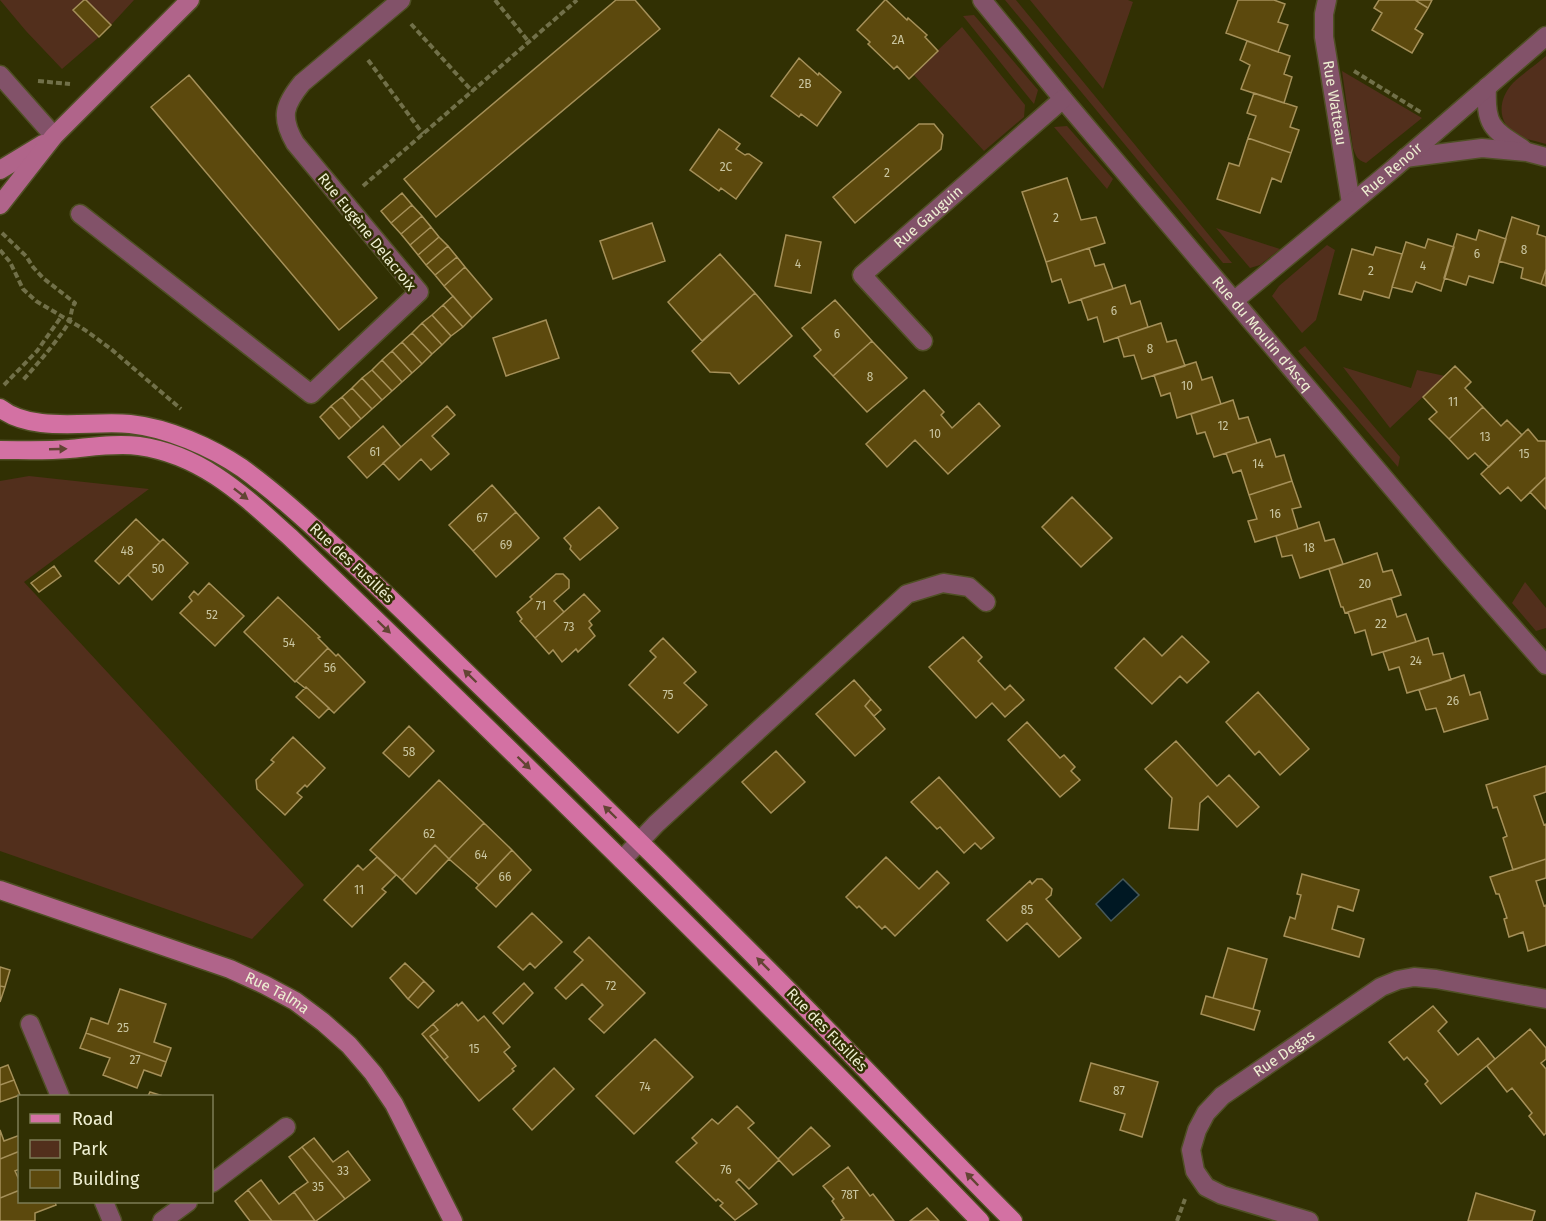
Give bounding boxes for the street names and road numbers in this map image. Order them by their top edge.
street label: Rue Watteau [1319,59,1350,147]
street label: Rue Renoir [1358,138,1426,201]
street label: Rue Eugène Delacroix [314,170,420,295]
street label: Rue Gauguin [890,182,967,252]
street label: Rue du Moulin d'Ascq [1208,273,1316,395]
street label: Rue des Fusillés [306,519,398,607]
street label: Rue Talma [242,968,313,1018]
street label: Rue des Fusillés [783,985,871,1075]
street label: Rue Degas [1250,1026,1318,1081]

